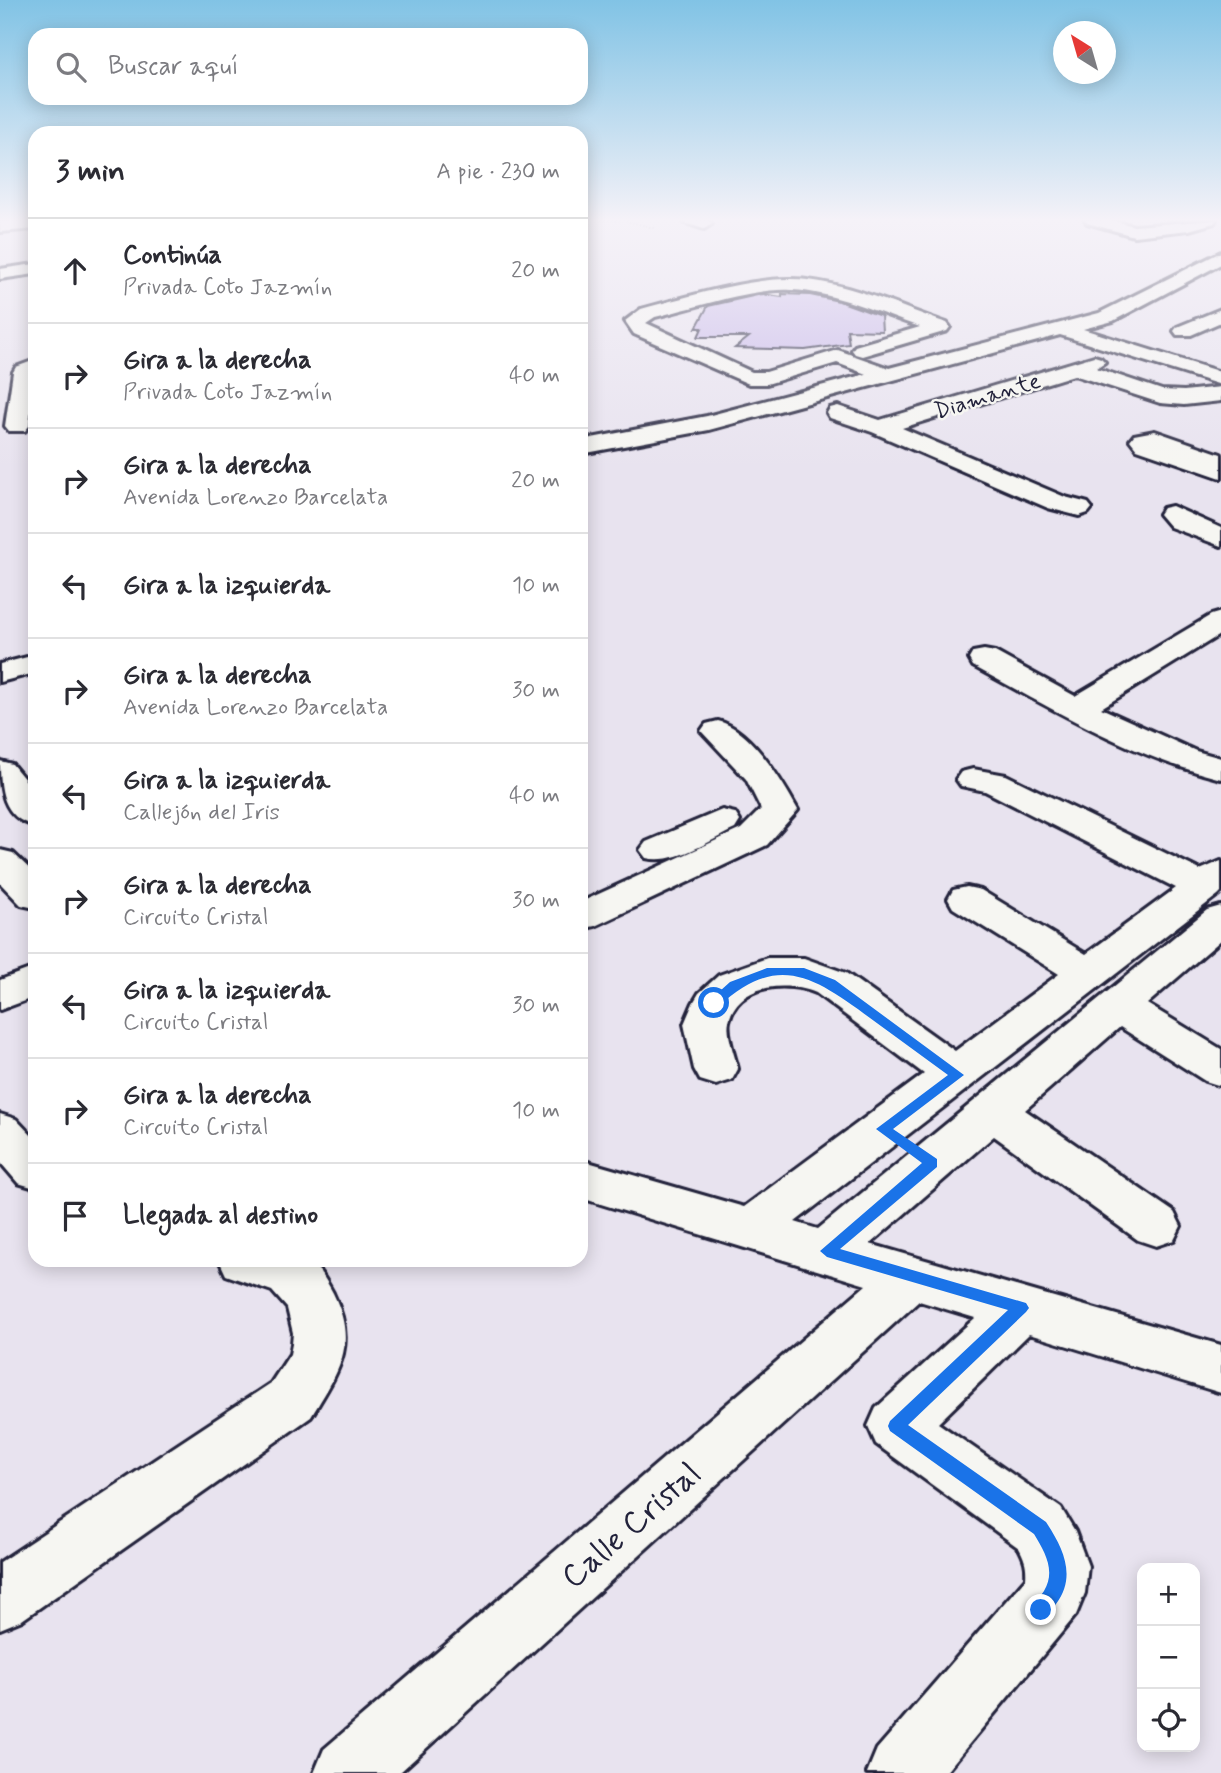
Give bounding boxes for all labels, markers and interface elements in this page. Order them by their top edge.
north arrow [1053,21,1116,84]
search box [28,28,588,105]
icon: search [52,48,90,86]
text: Buscar aquí [108,50,239,84]
text: 3 min [56,152,125,191]
text: A pie · 230 m [436,157,560,187]
text: Continúa [123,239,222,273]
icon: ahead [56,252,94,290]
text: 20 m [511,256,560,286]
text: Privada Coto Jazmín [123,273,332,303]
text: Gira a la derecha [123,344,312,378]
icon: right [56,357,94,395]
text: 40 m [509,361,560,391]
street label: Diamante [931,367,1044,427]
text: Privada Coto Jazmín [123,378,332,408]
text: Gira a la derecha [123,449,312,483]
icon: right [56,462,94,500]
text: 20 m [511,466,560,496]
text: Avenida Lorenzo Barcelata [123,483,388,513]
icon: left [56,567,94,605]
text: Gira a la izquierda [123,569,330,603]
text: 10 m [512,571,560,601]
text: Gira a la derecha [123,659,312,693]
icon: right [56,672,94,710]
text: 30 m [512,676,560,706]
text: Avenida Lorenzo Barcelata [123,693,388,723]
text: Gira a la izquierda [123,764,330,798]
icon: left [56,777,94,815]
text: 40 m [509,781,560,811]
text: Callejón del Iris [123,798,280,828]
text: Gira a la derecha [123,869,312,903]
icon: right [56,882,94,920]
text: 30 m [512,886,560,916]
text: Circuito Cristal [123,903,268,933]
text: Gira a la izquierda [123,974,330,1008]
icon: left [56,987,94,1025]
route start [698,987,729,1018]
text: 30 m [512,991,560,1021]
text: Circuito Cristal [123,1008,268,1038]
text: Gira a la derecha [123,1079,312,1113]
icon: right [56,1092,94,1130]
text: 10 m [512,1096,560,1126]
text: Circuito Cristal [123,1113,268,1143]
icon: arrive [56,1197,94,1235]
text: Llegada al destino [123,1199,318,1233]
street label: Calle Cristal [553,1453,711,1599]
map controls [1137,1563,1200,1752]
button: + [1137,1563,1200,1626]
route end [1025,1594,1056,1625]
button: − [1137,1626,1200,1689]
button: locate [1137,1689,1200,1752]

